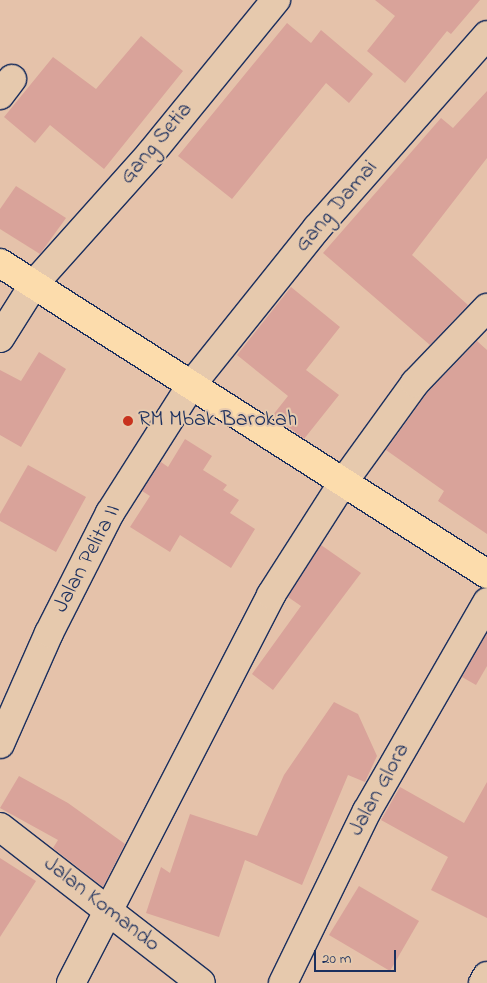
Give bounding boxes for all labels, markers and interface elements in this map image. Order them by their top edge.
street label: Gang Setia [115,98,199,190]
street label: Gang Damai [290,156,384,258]
place label: RM Mbak Barokah [138,408,297,434]
marker: RM Mbak Barokah [122,415,134,427]
street label: Jalan Pelita II [49,500,127,618]
street label: Jalan Glora [344,739,416,841]
street label: Jalan Komando [38,851,164,959]
scale bar [317,940,400,972]
text: 20 m [322,948,351,970]

